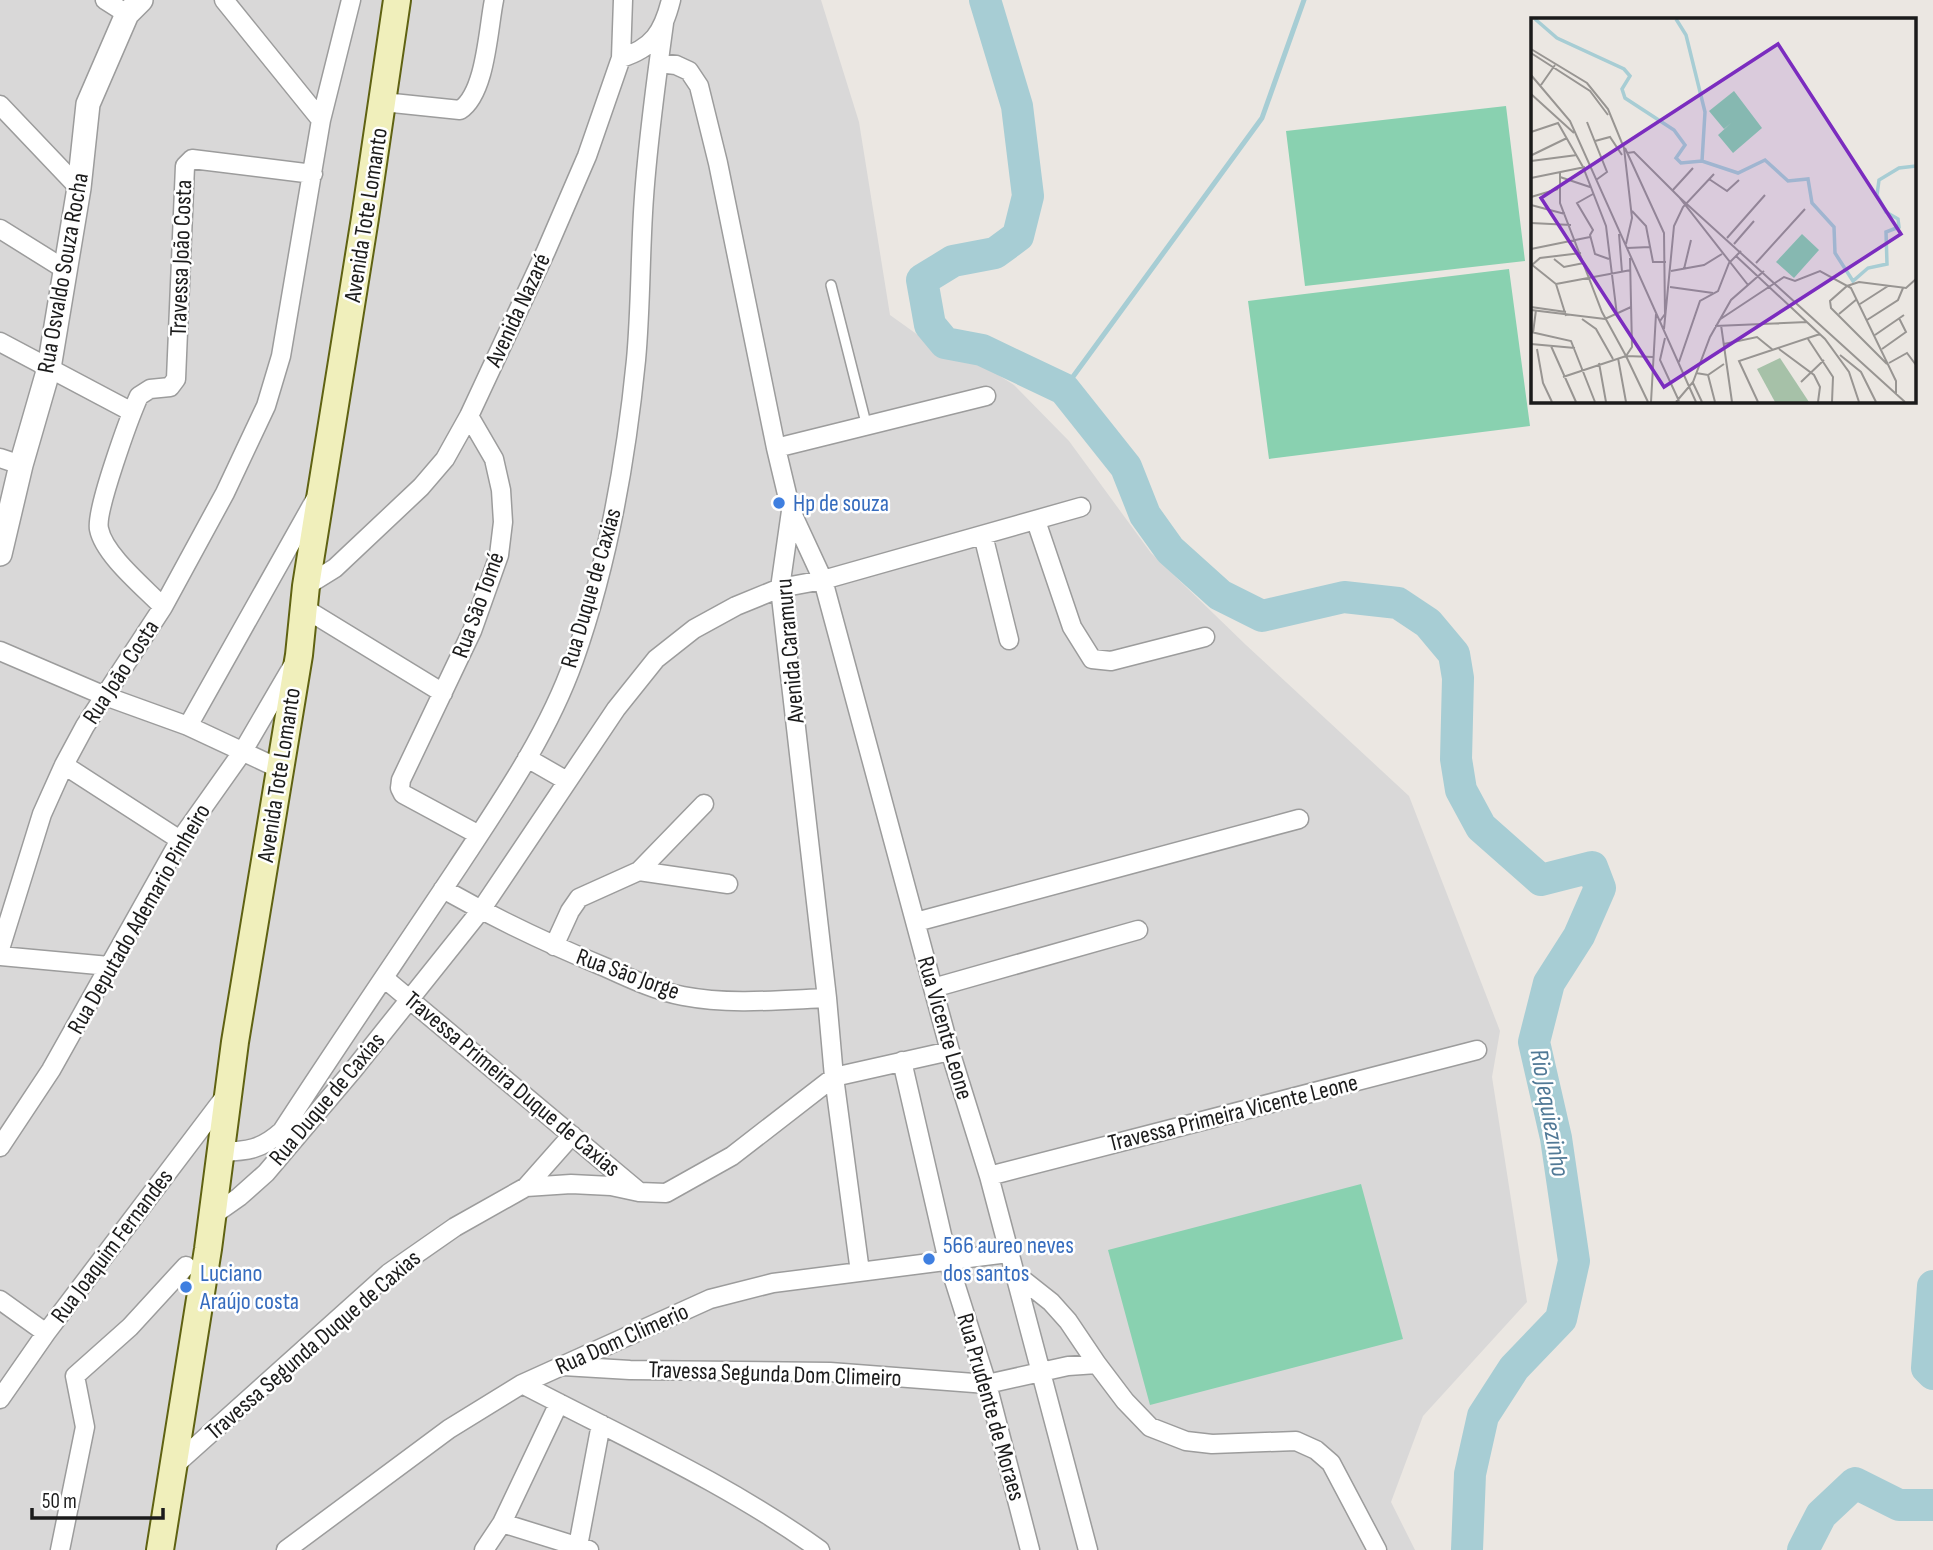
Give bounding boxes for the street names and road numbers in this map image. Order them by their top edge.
street label: Avenida Tote Lomanto [338,126,394,305]
street label: Rua Osvaldo Souza Rocha [31,171,95,375]
street label: Travessa João Costa [164,179,198,337]
street label: Avenida Nazaré [479,249,557,372]
street label: Rua Duque de Caxias [554,505,628,671]
street label: Rua São Tomé [445,548,511,662]
street label: Avenida Caramuru [769,577,811,726]
street label: Rua João Costa [77,614,165,730]
street label: Avenida Tote Lomanto [251,686,307,865]
street label: Rua Deputado Ademario Pinheiro [61,799,217,1039]
street label: Rua São Jorge [572,942,684,1006]
street label: Rua Vicente Leone [911,953,979,1103]
street label: Travessa Primeira Duque de Caxias [398,985,626,1183]
street label: Rua Duque de Caxias [263,1027,391,1171]
street label: Travessa Primeira Vicente Leone [1105,1068,1361,1158]
street label: Rua Joaquim Fernandes [45,1163,179,1329]
street label: Travessa Segunda Duque de Caxias [199,1244,427,1446]
street label: Rua Dom Climerio [551,1297,693,1381]
street label: Rua Prudente de Moraes [950,1310,1032,1504]
street label: Travessa Segunda Dom Climeiro [648,1355,902,1393]

